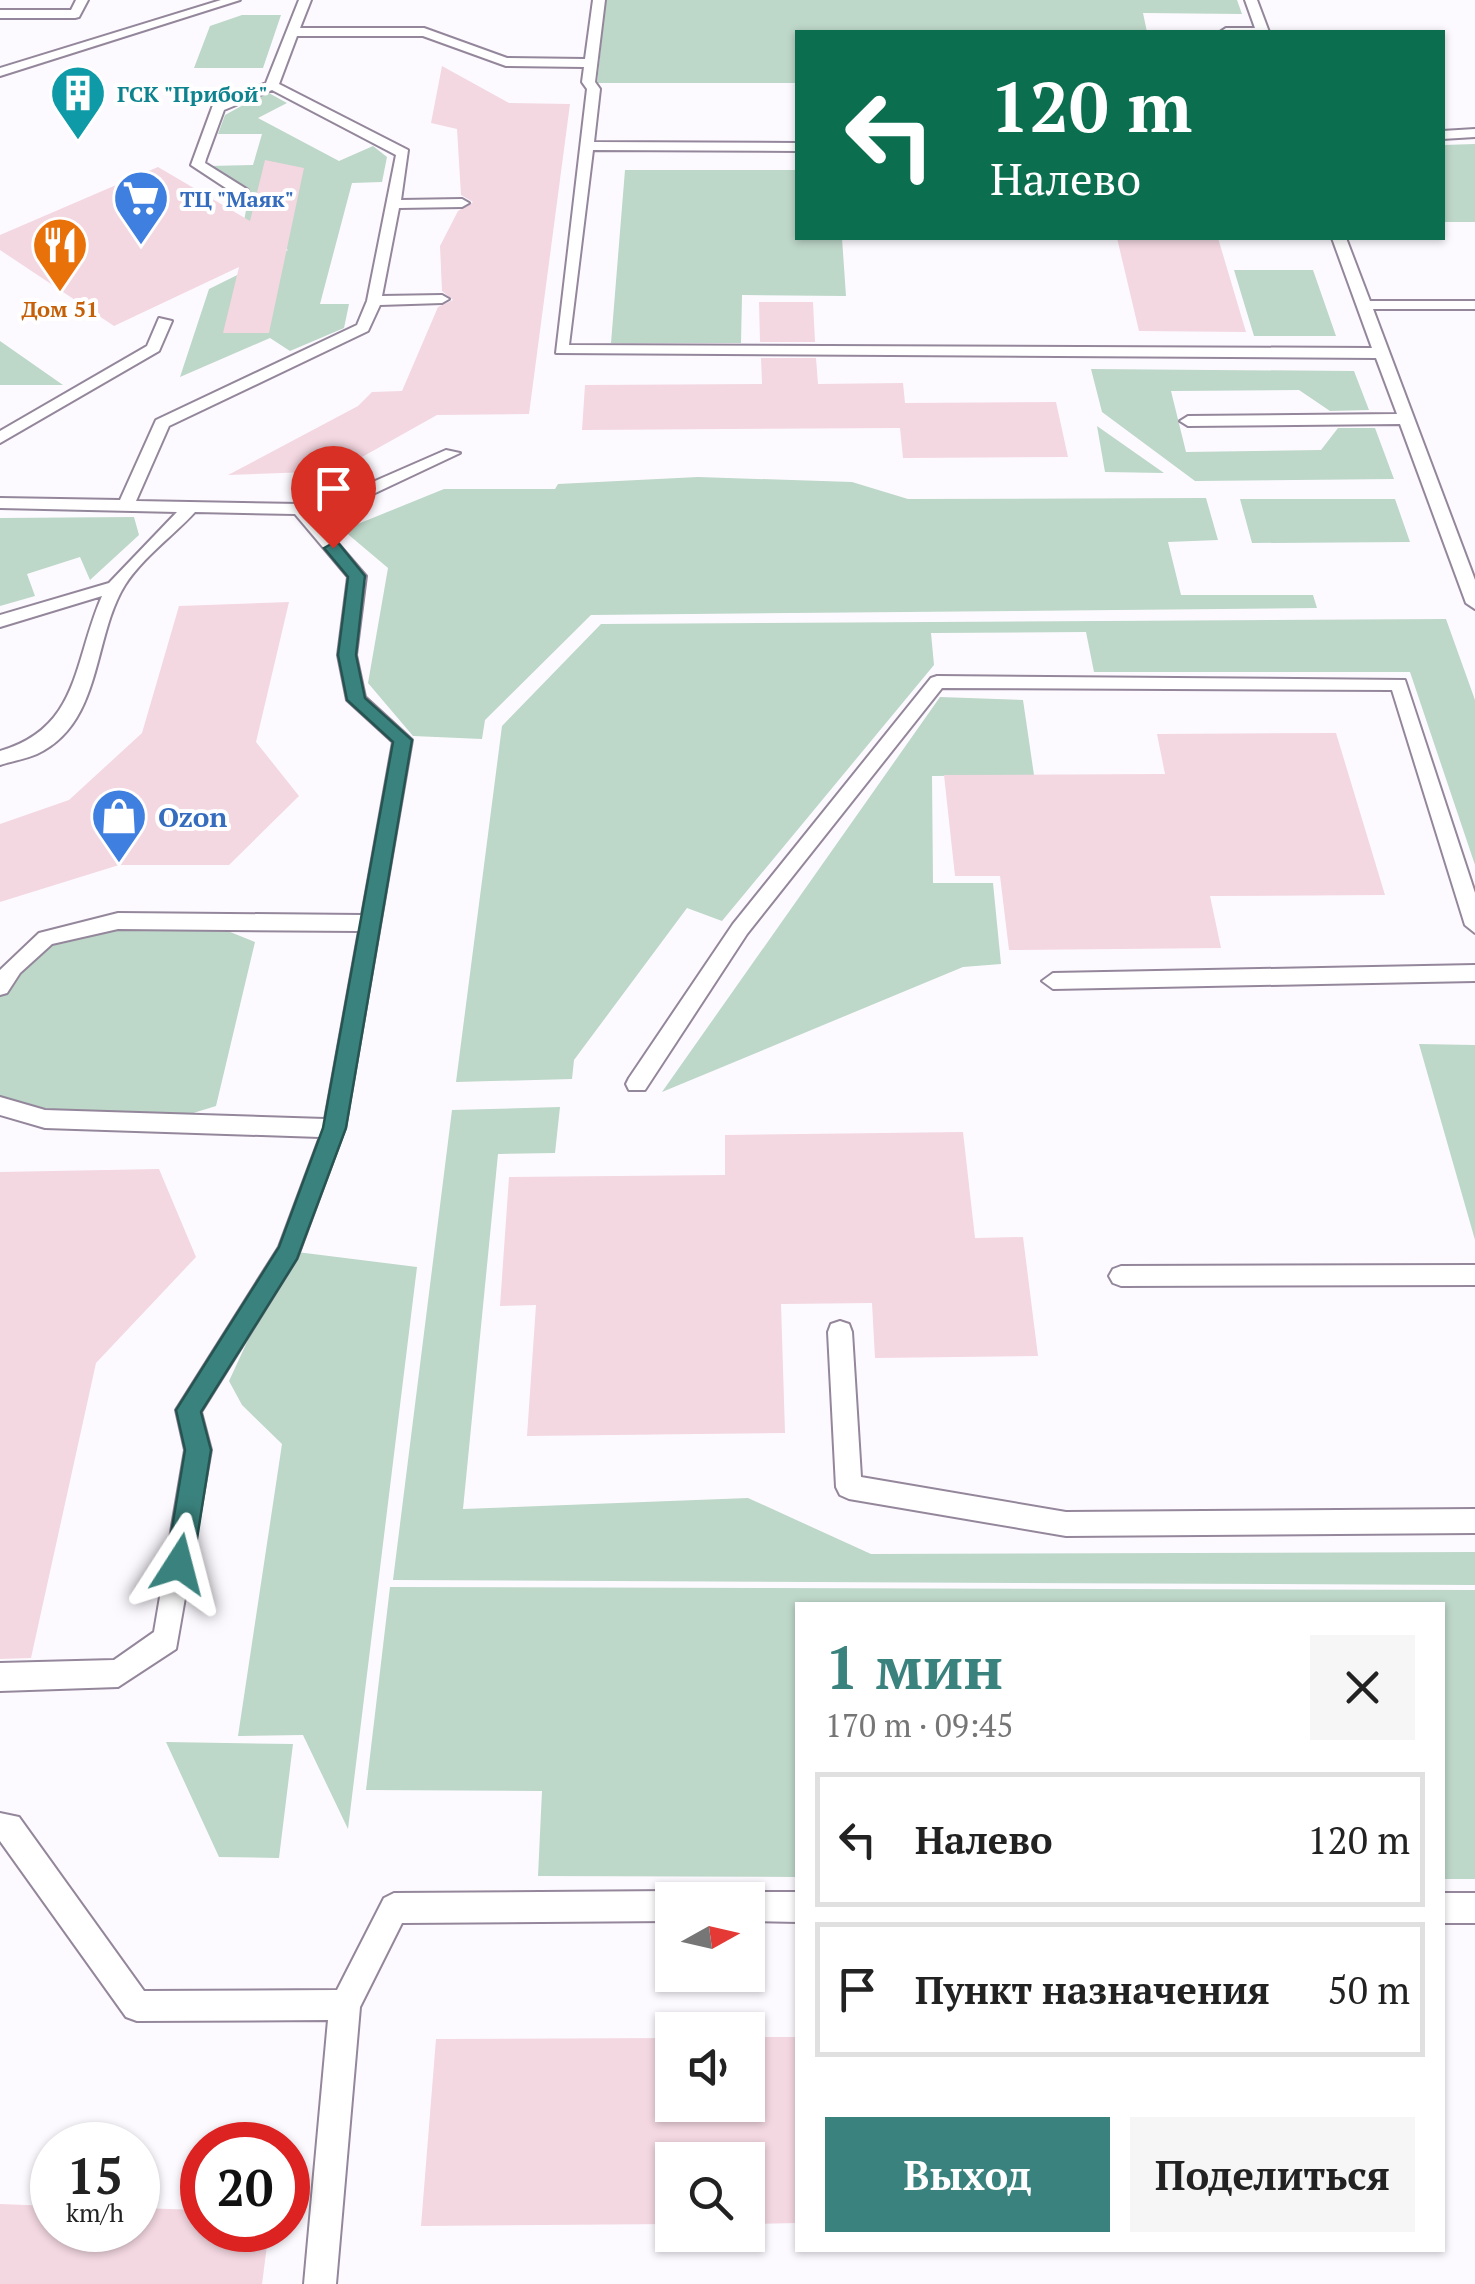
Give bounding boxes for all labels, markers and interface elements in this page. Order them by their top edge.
text: 120 m [990,59,1192,152]
building icon: ГСК "Прибой" [48,63,108,142]
icon: left [825,70,955,200]
place label: ГСК "Прибой" [117,79,268,108]
text: Налево [990,148,1141,208]
supermarket icon: ТЦ "Маяк" [111,168,171,247]
place label: ТЦ "Маяк" [180,184,294,213]
restaurant icon: Дом 51 [30,215,90,294]
place label: Дом 51 [21,294,99,323]
pin [291,446,376,549]
icon: arrive [306,461,361,516]
shop icon: Ozon [89,786,149,865]
place label: Ozon [158,798,227,835]
position arrow [127,1512,231,1616]
text: 1 мин [825,1627,1003,1706]
button: close [1310,1635,1415,1740]
text: 170 m · 09:45 [825,1704,1013,1746]
icon: left [830,1812,885,1867]
text: Налево [915,1815,1053,1865]
text: 120 m [1307,1815,1410,1865]
north arrow [655,1882,765,1992]
map controls [655,1882,765,2252]
icon: arrive [830,1962,885,2017]
text: Пункт назначения [915,1965,1270,2015]
text: 50 m [1327,1965,1410,2015]
button: sound [655,2012,765,2122]
button: Выход [825,2117,1110,2232]
button: Поделиться [1130,2117,1415,2232]
speed limit sign: 20 [180,2122,310,2252]
text: 15 [67,2142,123,2208]
button: search [655,2142,765,2252]
text: km/h [66,2196,124,2229]

